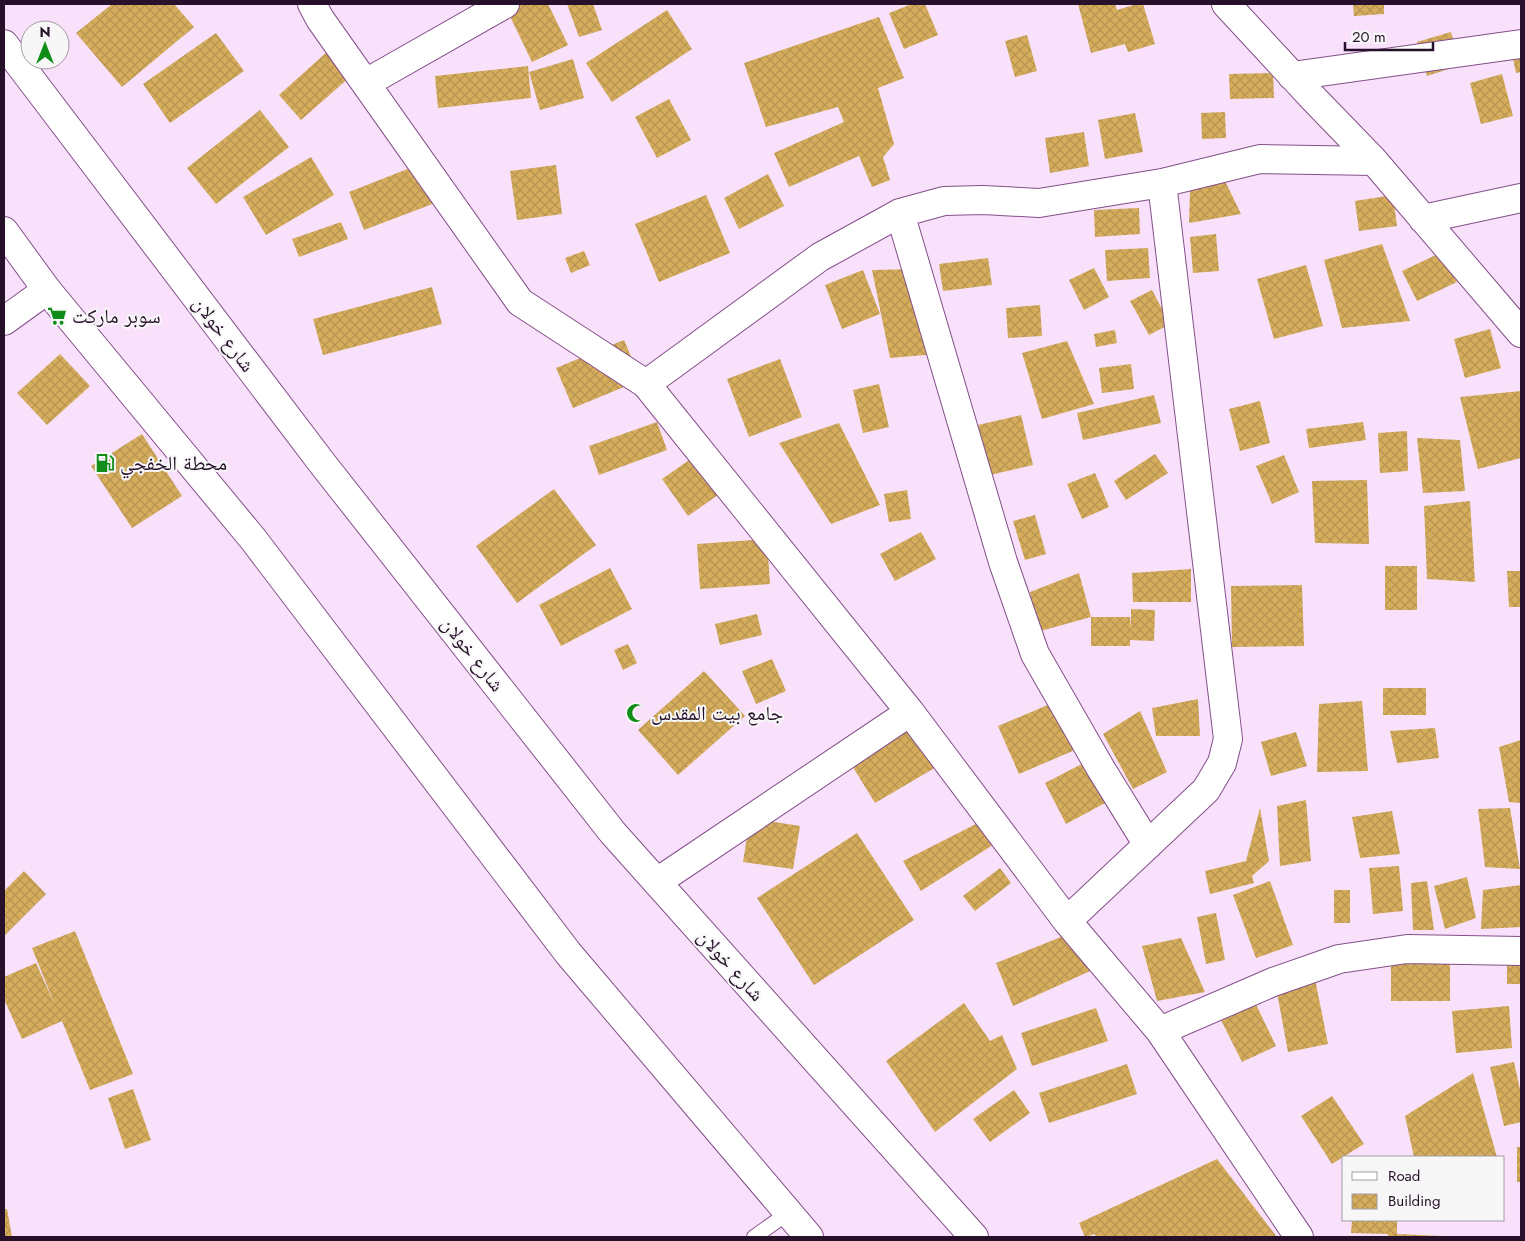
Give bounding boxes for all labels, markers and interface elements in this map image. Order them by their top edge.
north arrow [20,20,70,70]
scale bar [1345,20,1432,52]
text: N [39,22,51,42]
text: 20 m [1352,26,1386,48]
street label: شارع خولان [185,290,262,378]
place label: سوبر ماركت [72,302,161,331]
supermarket icon: سوبر ماركت [46,305,68,327]
place label: محطة الخفجي [120,449,227,479]
fuel station icon: محطة الخفجي [94,452,116,474]
street label: شارع خولان [434,611,511,698]
place label: جامع بيت المقدس [651,699,783,728]
mosque icon: جامع بيت المقدس [625,702,647,724]
street label: شارع خولان [690,923,771,1008]
legend [1342,1156,1505,1221]
text: Road [1388,1165,1420,1187]
text: Building [1388,1190,1440,1212]

